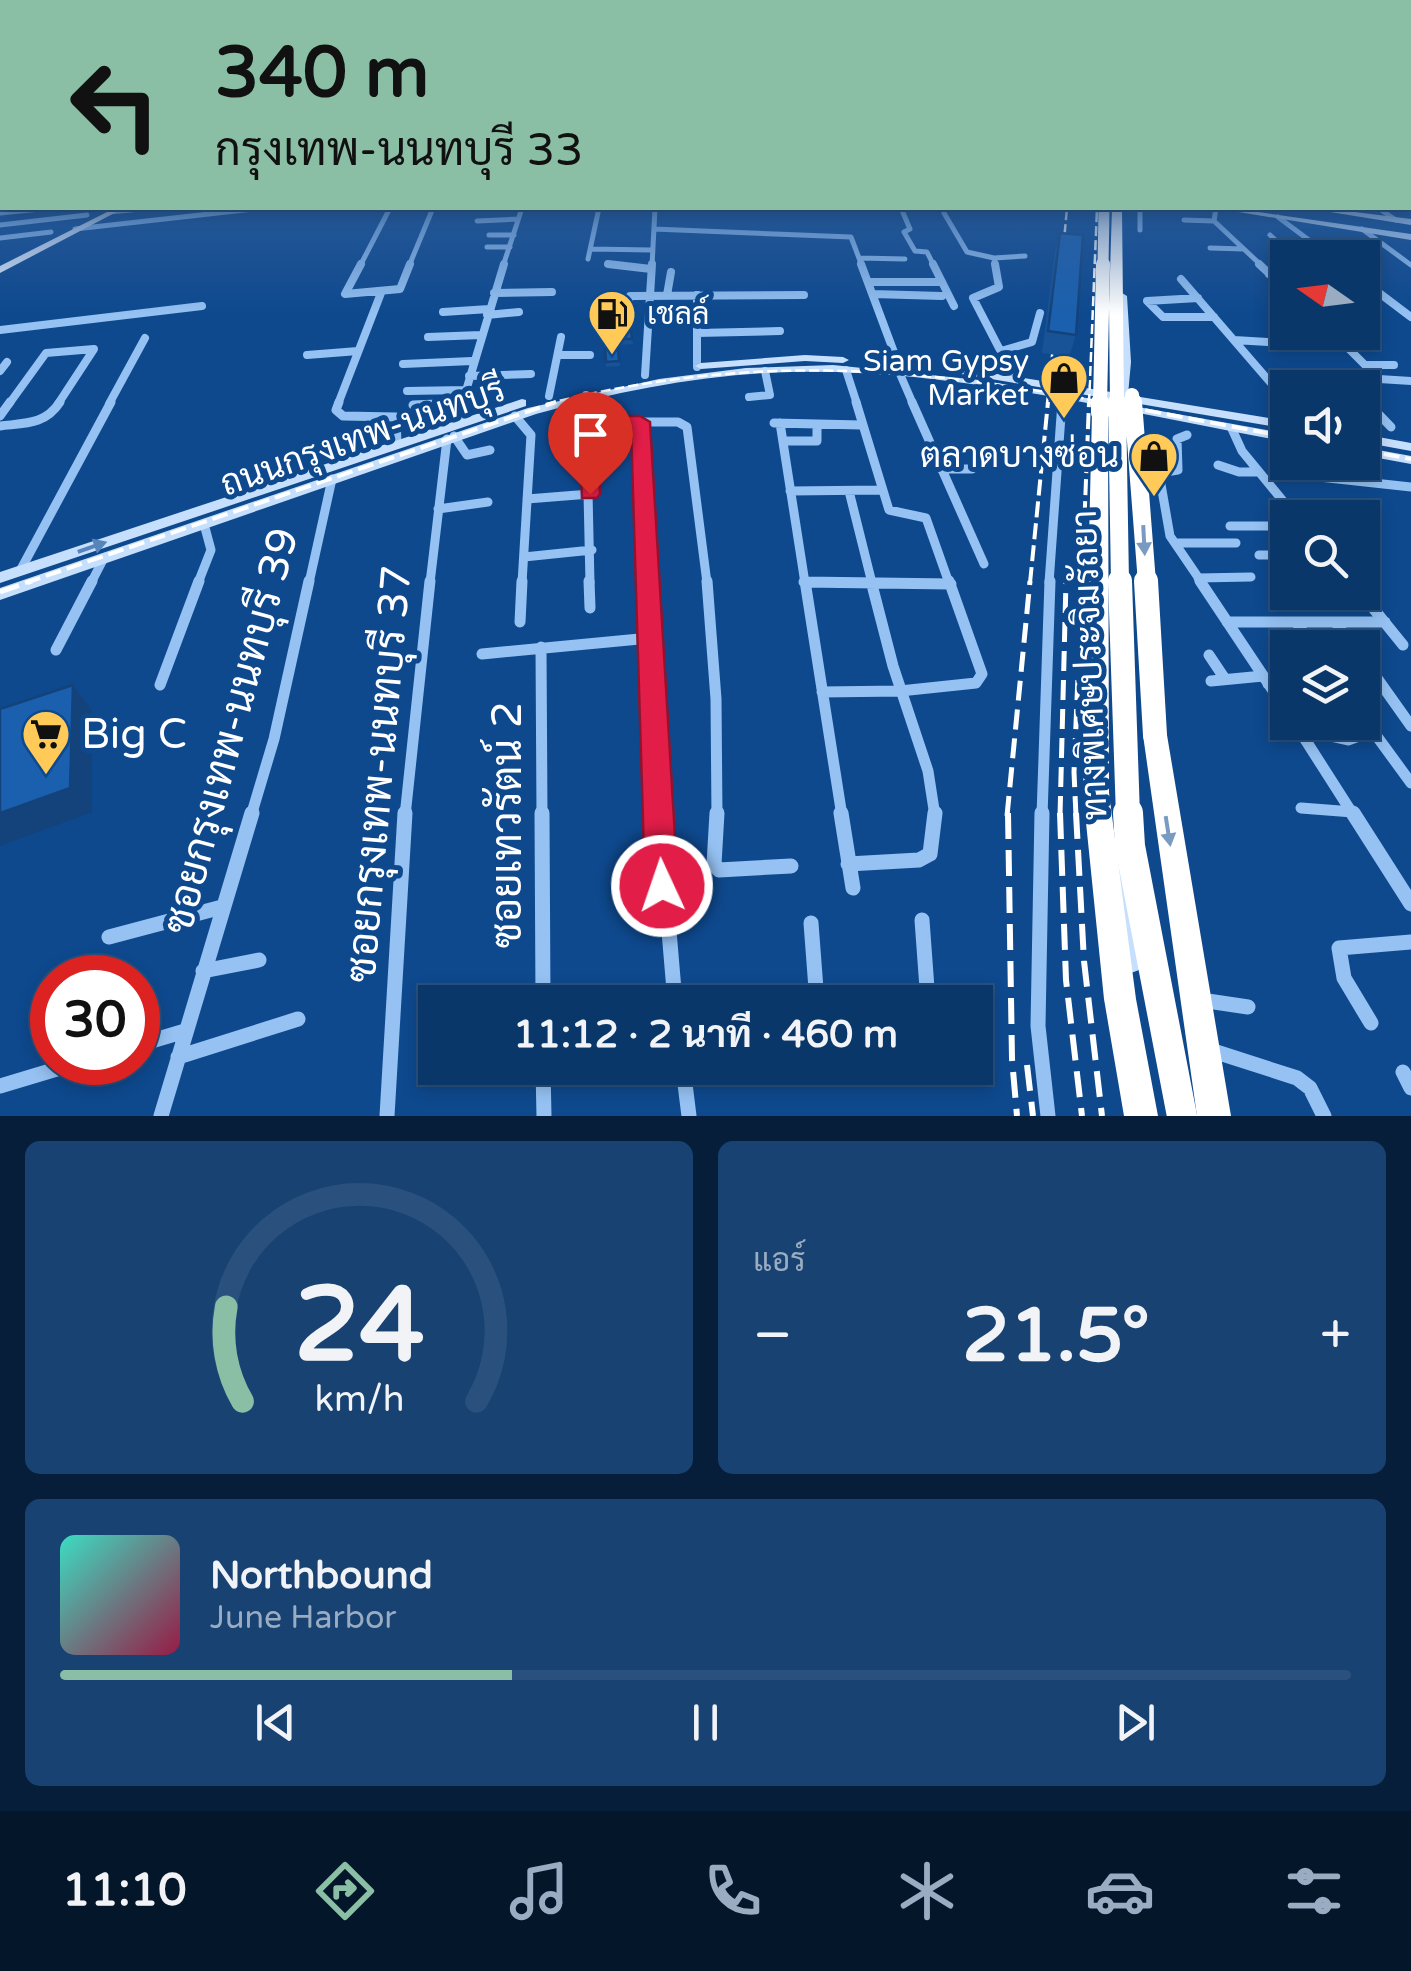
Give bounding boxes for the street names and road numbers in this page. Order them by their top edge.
street label: ถนนกรุงเทพ-นนทบุรี [214,366,512,507]
street label: ทางพิเศษประจิมรัถยา [1063,509,1116,821]
street label: ซอยกรุงเทพ-นนทบุรี 39 [150,522,313,940]
street label: ซอยกรุงเทพ-นนทบุรี 37 [333,563,426,985]
street label: ซอยเทวรัตน์ 2 [480,702,533,948]

